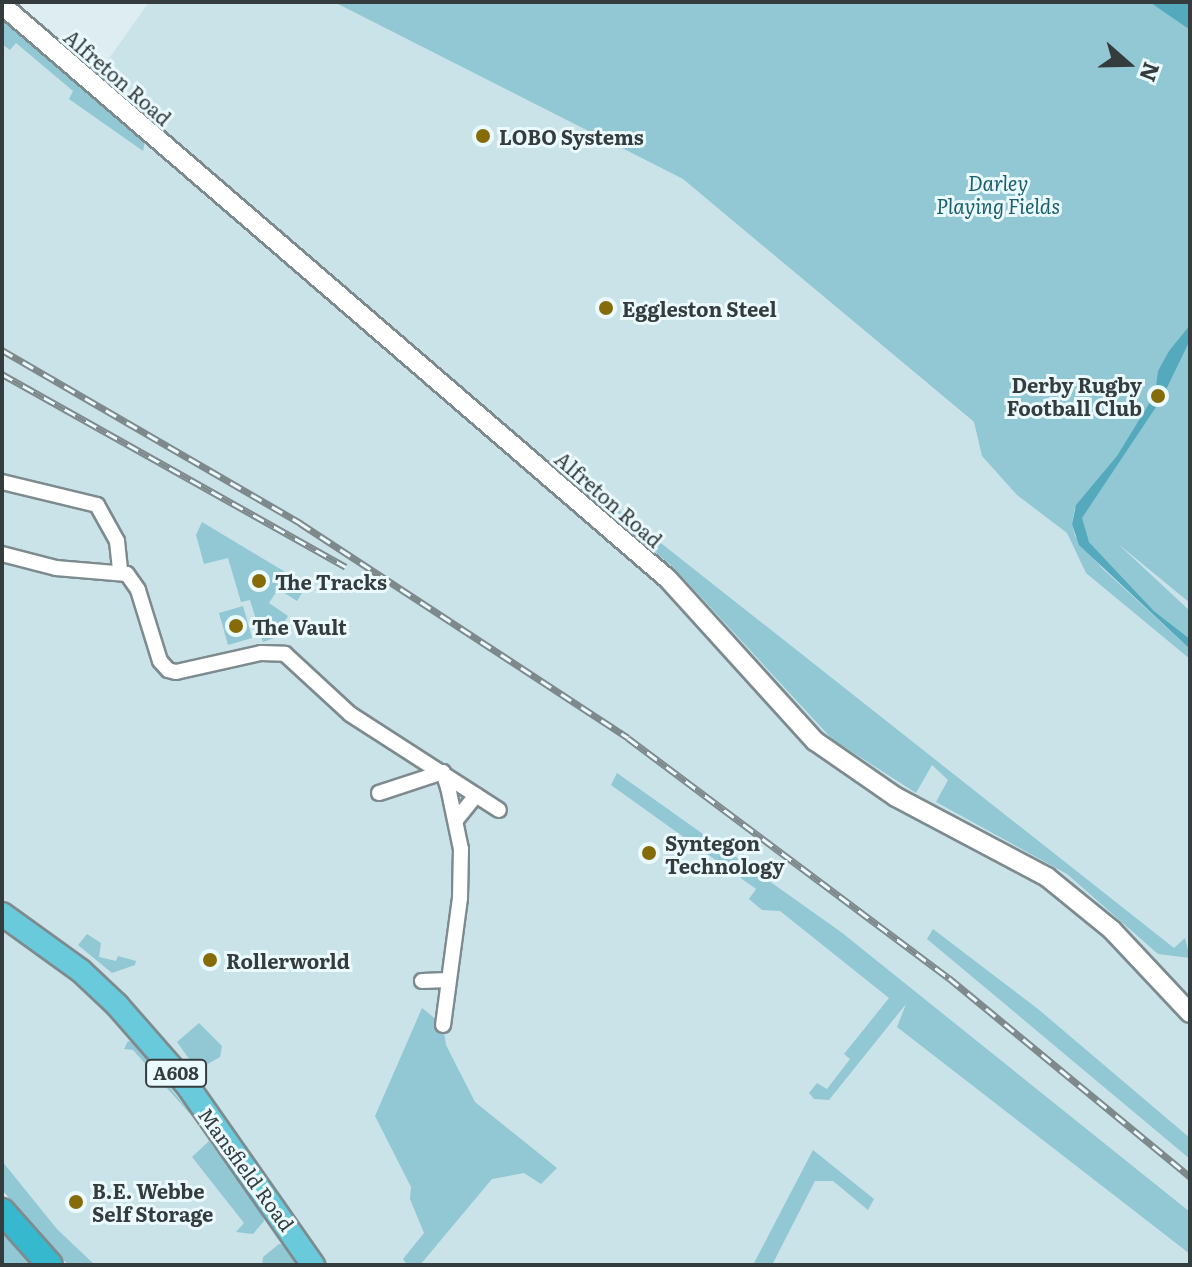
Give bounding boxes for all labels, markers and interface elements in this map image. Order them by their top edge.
street label: Alfreton Road [60,24,176,130]
north arrow [1088,24,1168,104]
text: N [1132,58,1170,87]
place label: LOBO Systems [499,124,644,148]
marker: LOBO Systems [474,127,492,145]
park label: Darley Playing Fields [936,170,1060,217]
place label: Eggleston Steel [622,296,777,320]
marker: Eggleston Steel [597,299,615,317]
place label: Derby Rugby Football Club [1007,372,1142,419]
marker: Derby Rugby Football Club [1149,387,1167,405]
street label: Alfreton Road [551,446,667,552]
place label: The Tracks [275,569,387,593]
marker: The Tracks [250,572,268,590]
place label: The Vault [252,614,347,638]
marker: The Vault [227,617,245,635]
place label: Syntegon Technology [665,830,785,877]
marker: Syntegon Technology [640,844,658,862]
place label: Rollerworld [226,948,350,972]
marker: Rollerworld [201,951,219,969]
road number: A608 [144,1059,208,1087]
street label: Mansfield Road [194,1103,300,1235]
place label: B.E. Webbe Self Storage [92,1178,213,1225]
marker: B.E. Webbe Self Storage [67,1193,85,1211]

